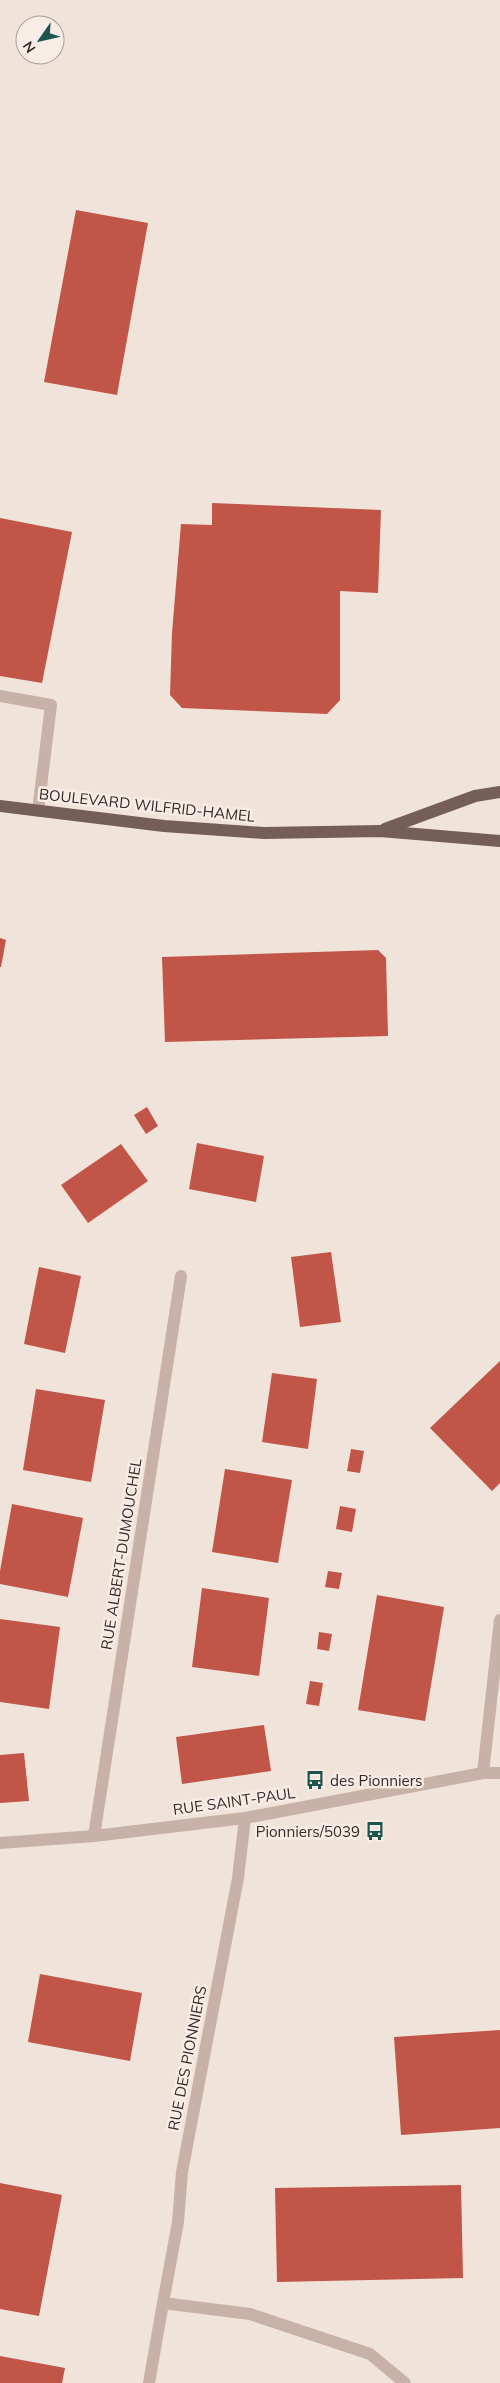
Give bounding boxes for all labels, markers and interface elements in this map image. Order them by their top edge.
north arrow [15,15,65,65]
text: N [19,38,40,57]
street label: BOULEVARD WILFRID-HAMEL [38,784,256,826]
street label: RUE ALBERT-DUMOUCHEL [96,1457,146,1651]
bus stop icon: des Pionniers [304,1769,326,1791]
place label: des Pionniers [330,1771,423,1790]
street label: RUE SAINT-PAUL [172,1783,296,1819]
bus stop icon: Pionniers/5039 [364,1820,386,1842]
place label: Pionniers/5039 [256,1822,360,1841]
street label: RUE DES PIONNIERS [164,1984,210,2132]

